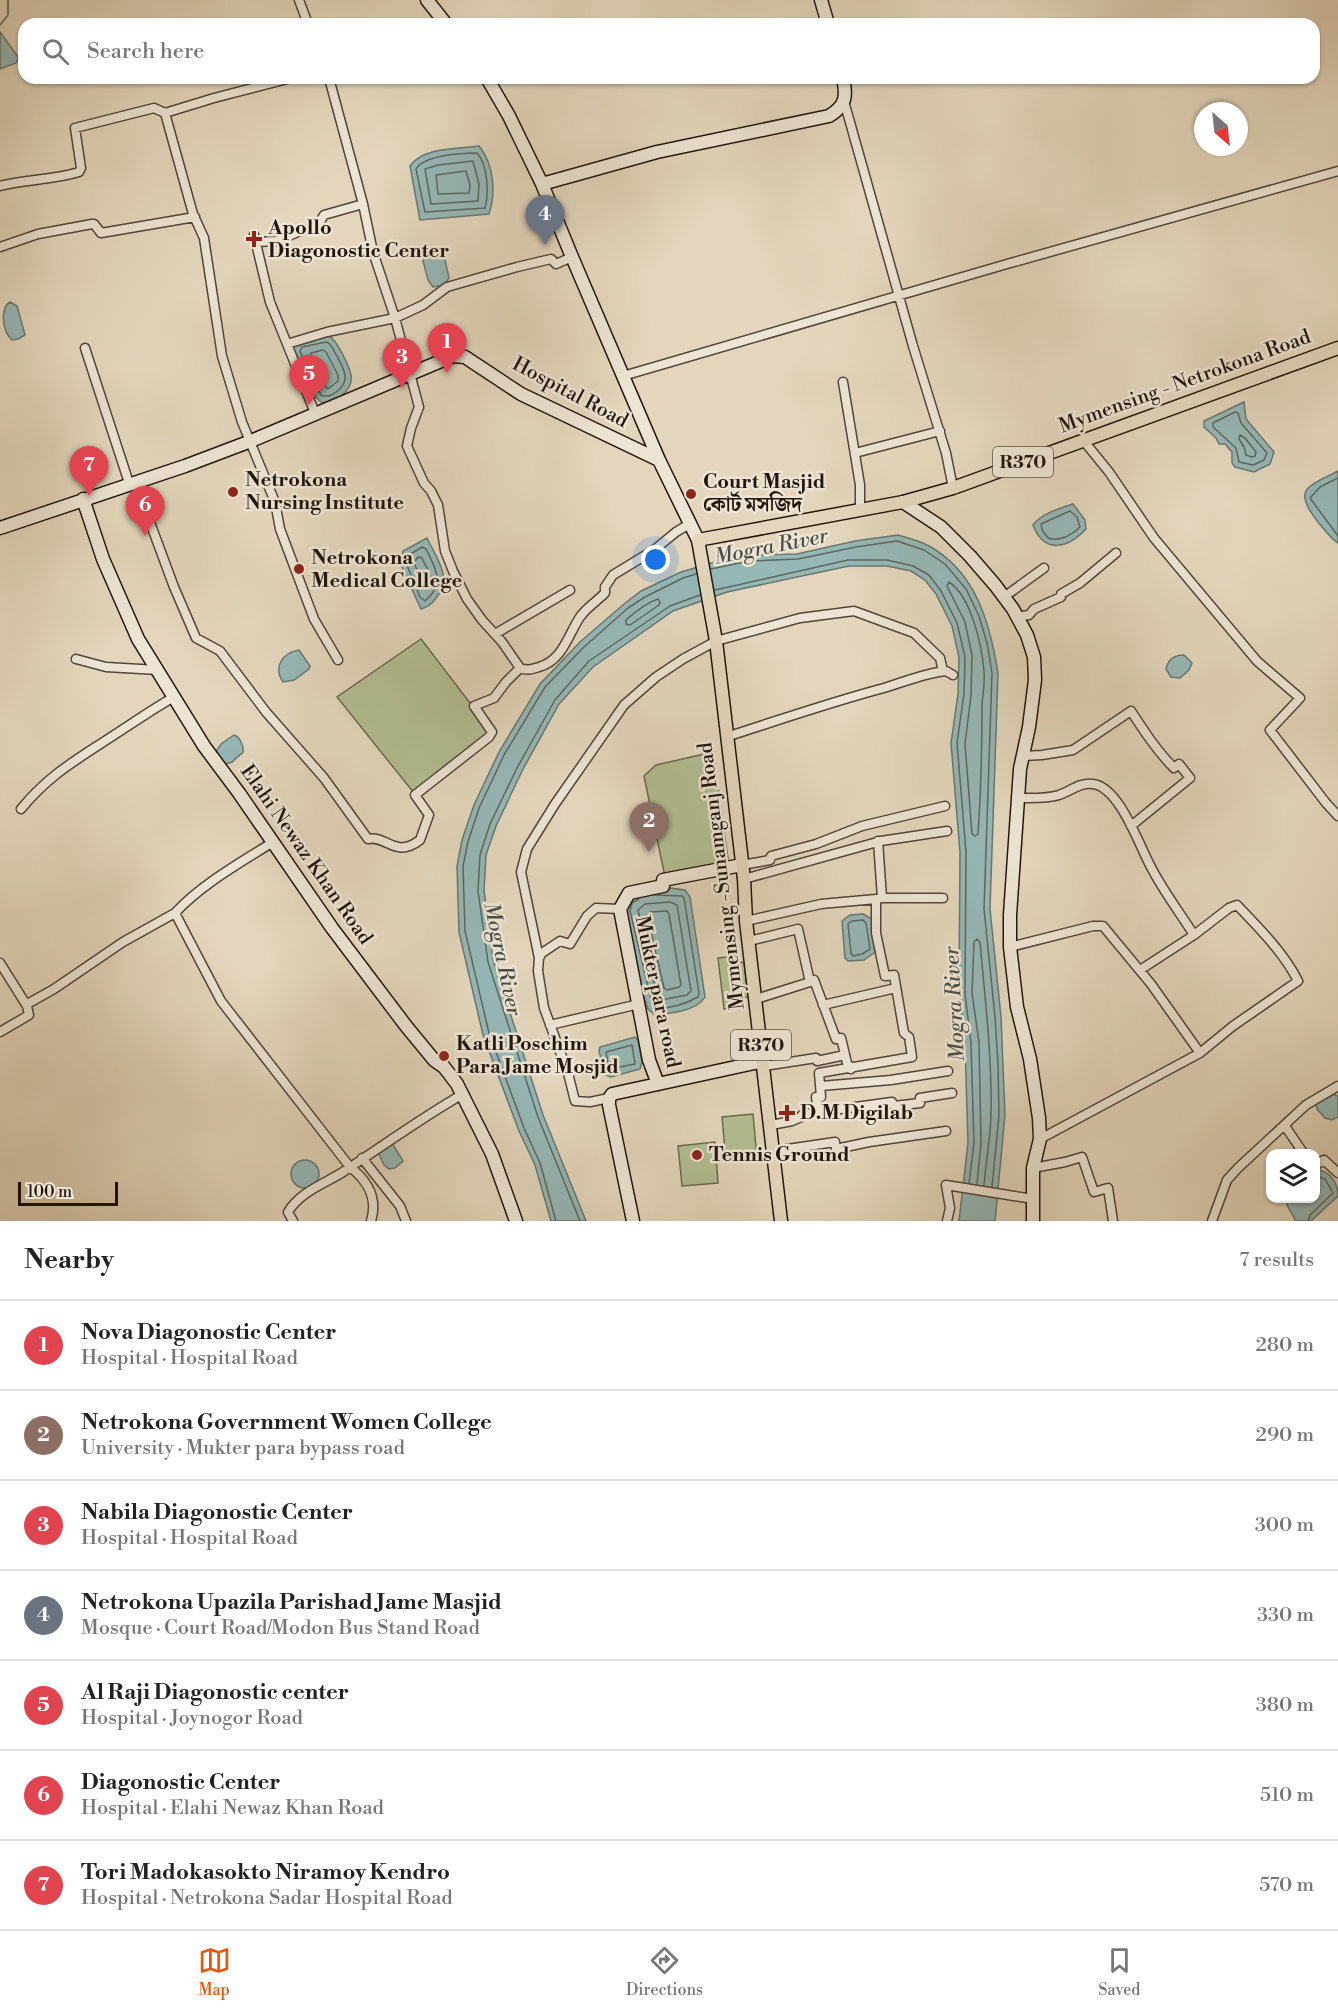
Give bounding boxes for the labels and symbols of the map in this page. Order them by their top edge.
north arrow [1194,102,1248,156]
pin: 4 [526,196,564,245]
place label: Apollo Diagonostic Center [267,216,449,264]
marker: Apollo Diagonostic Center [245,230,263,248]
pin: 1 [428,324,466,373]
street label: Mymensing - Netrokona Road [1056,325,1315,439]
pin: 3 [382,338,422,388]
street label: Hospital Road [508,352,633,434]
pin: 5 [290,356,328,405]
pin: 7 [70,446,109,496]
road number: R370 [993,447,1053,477]
place label: Netrokona Nursing Institute [245,468,404,516]
place label: Court Masjid কোর্ট মসজিদ [703,470,826,518]
marker: Netrokona Nursing Institute [226,485,240,499]
pin: 6 [126,486,164,536]
marker: Court Masjid কোর্ট মসজিদ [684,487,698,501]
water label: Mogra River [712,523,831,571]
your location [641,545,670,574]
place label: Netrokona Medical College [311,546,462,594]
marker: Netrokona Medical College [292,562,306,576]
street label: Mymensing -Sunamganj Road [693,740,751,1011]
street label: Elahi Newaz Khan Road [234,760,378,950]
pin: 2 [630,802,668,852]
water label: Mogra River [477,900,527,1019]
street label: Mukter para road [629,914,685,1071]
water label: Mogra River [939,945,971,1062]
road number: R370 [731,1030,791,1060]
place label: Katli Poschim Para Jame Mosjid [456,1032,619,1080]
marker: Katli Poschim Para Jame Mosjid [437,1049,451,1063]
place label: D.M Digilab [800,1101,913,1126]
marker: D.M Digilab [778,1104,796,1122]
place label: Tennis Ground [709,1143,850,1168]
marker: Tennis Ground [690,1148,704,1162]
scale bar [18,1179,118,1206]

